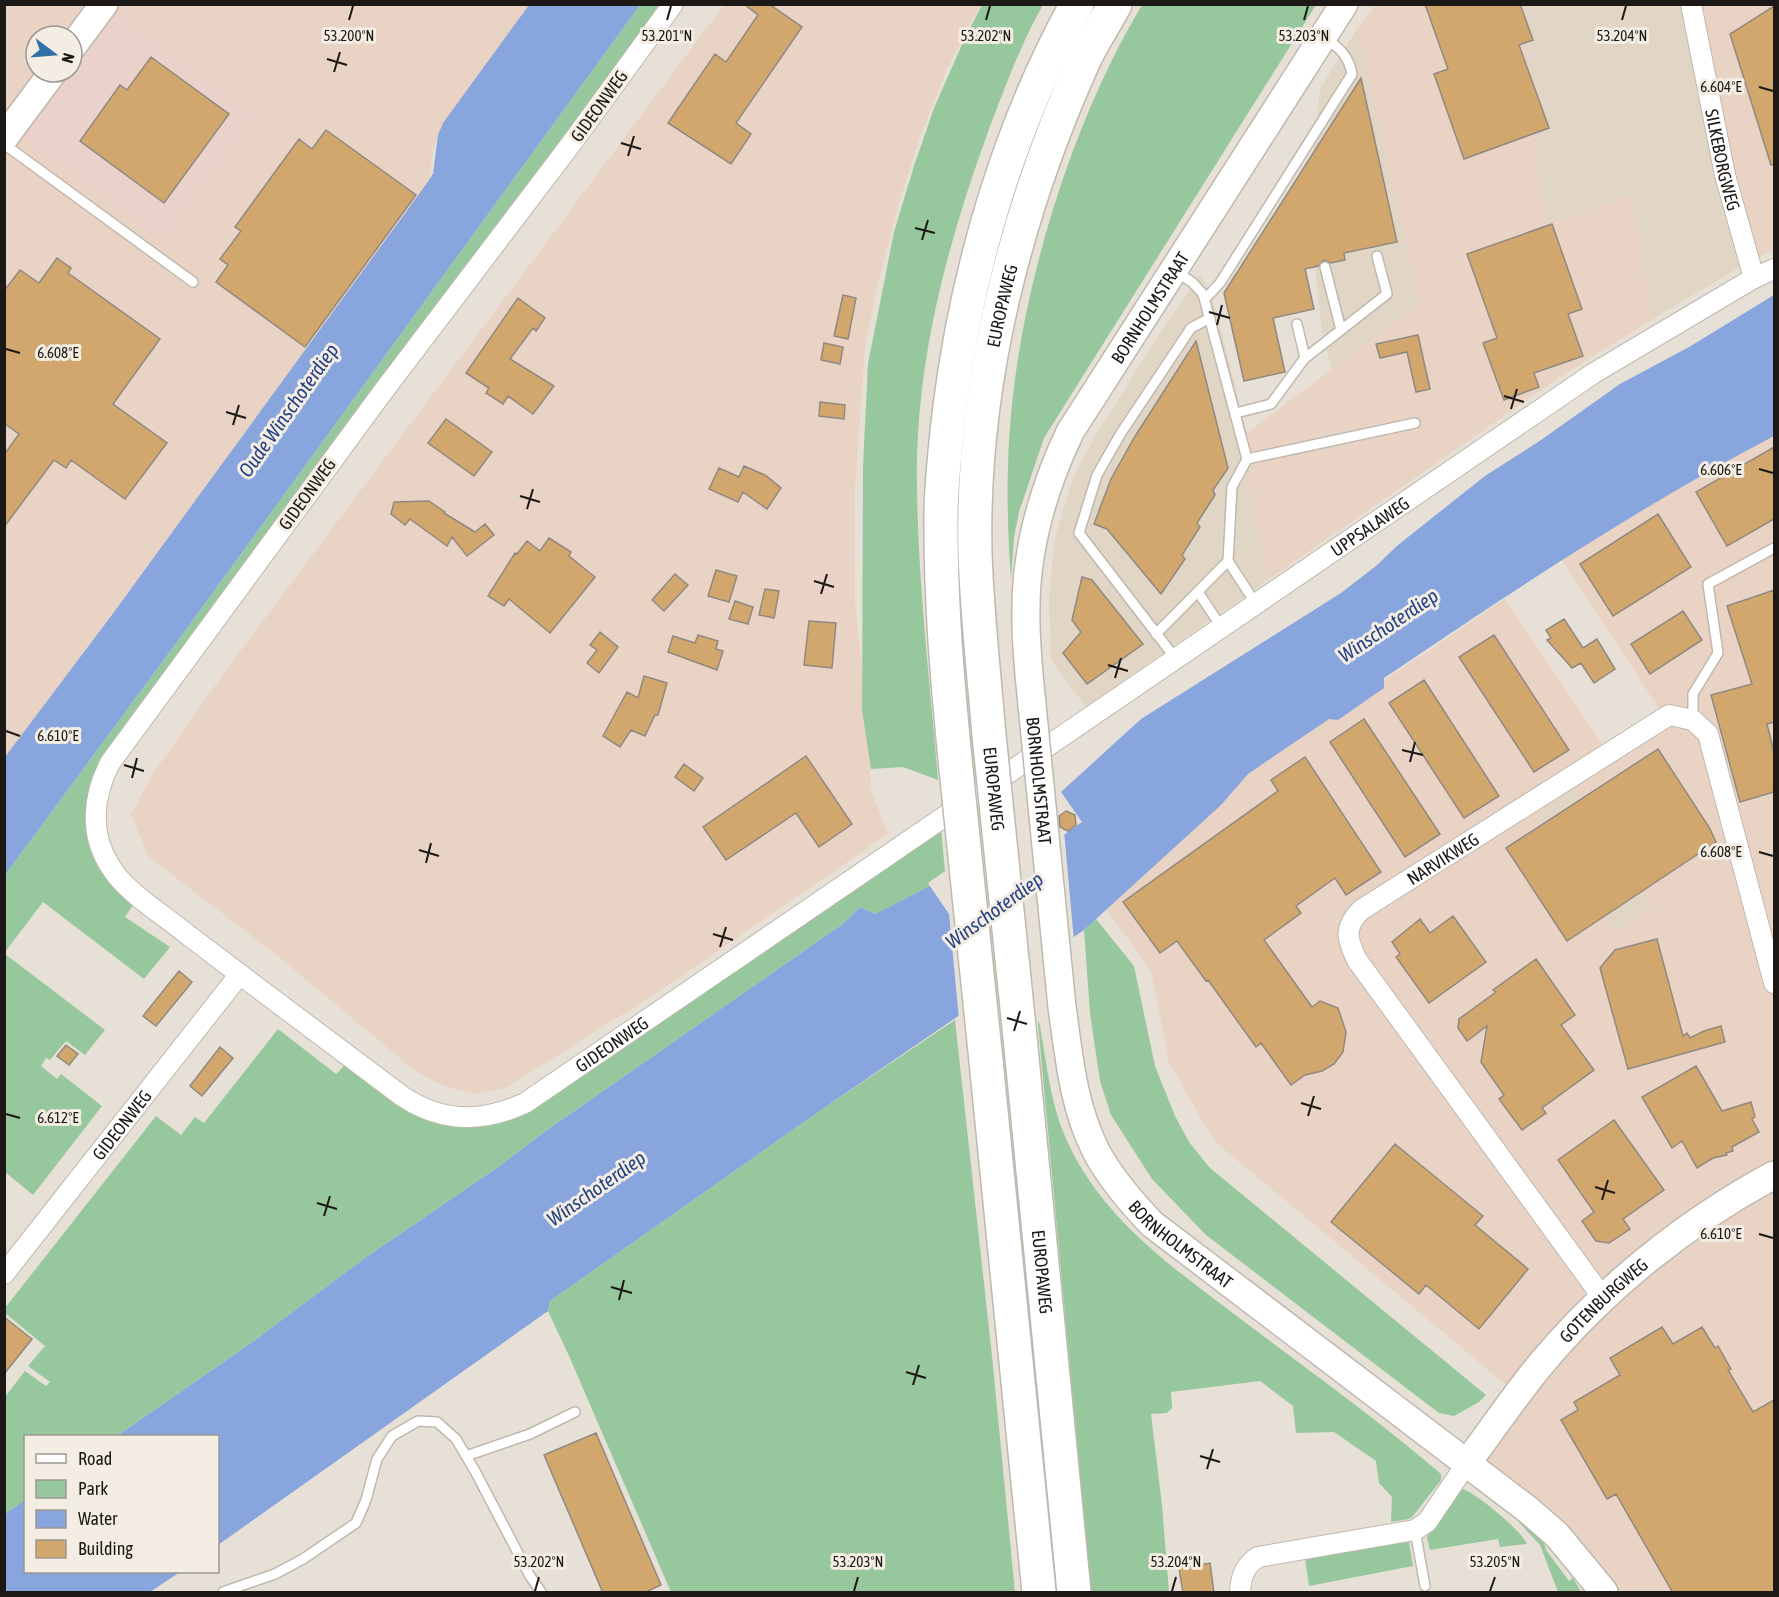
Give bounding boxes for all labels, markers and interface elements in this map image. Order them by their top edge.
north arrow [24,24,84,84]
text: 53.200°N [324,27,374,44]
text: 53.201°N [642,27,692,44]
text: 53.202°N [961,27,1011,44]
text: 53.203°N [1279,27,1329,44]
text: 53.204°N [1597,27,1647,44]
text: N [58,51,78,65]
street label: GIDEONWEG [566,66,632,146]
text: 6.604°E [1700,78,1742,95]
street label: SILKEBORGWEG [1702,107,1745,213]
street label: BORNHOLMSTRAAT [1106,248,1193,367]
street label: EUROPAWEG [982,262,1021,349]
water label: Oude Winschoterdiep [233,339,343,481]
text: 6.608°E [37,344,79,361]
street label: GIDEONWEG [274,454,340,534]
text: 6.606°E [1700,461,1742,478]
street label: UPPSALAWEG [1326,492,1413,560]
water label: Winschoterdiep [1334,583,1442,667]
street label: BORNHOLMSTRAAT [1023,716,1056,845]
text: 6.610°E [37,727,79,744]
street label: EUROPAWEG [980,746,1009,832]
street label: NARVIKWEG [1403,828,1482,889]
text: 6.608°E [1700,843,1742,860]
water label: Winschoterdiep [941,867,1047,953]
street label: GIDEONWEG [571,1012,652,1076]
street label: GIDEONWEG [87,1085,155,1164]
text: 6.612°E [37,1109,79,1126]
water label: Winschoterdiep [542,1146,650,1230]
street label: BORNHOLMSTRAAT [1125,1196,1237,1292]
text: 6.610°E [1700,1225,1742,1242]
street label: EUROPAWEG [1028,1229,1057,1315]
street label: GOTENBURGWEG [1555,1253,1652,1347]
legend [24,1435,219,1573]
text: Road [78,1448,112,1469]
text: Park [78,1478,108,1499]
text: Water [78,1508,118,1529]
text: Building [78,1538,133,1559]
text: 53.202°N [514,1553,564,1570]
text: 53.203°N [833,1553,883,1570]
text: 53.204°N [1151,1553,1201,1570]
text: 53.205°N [1470,1553,1520,1570]

